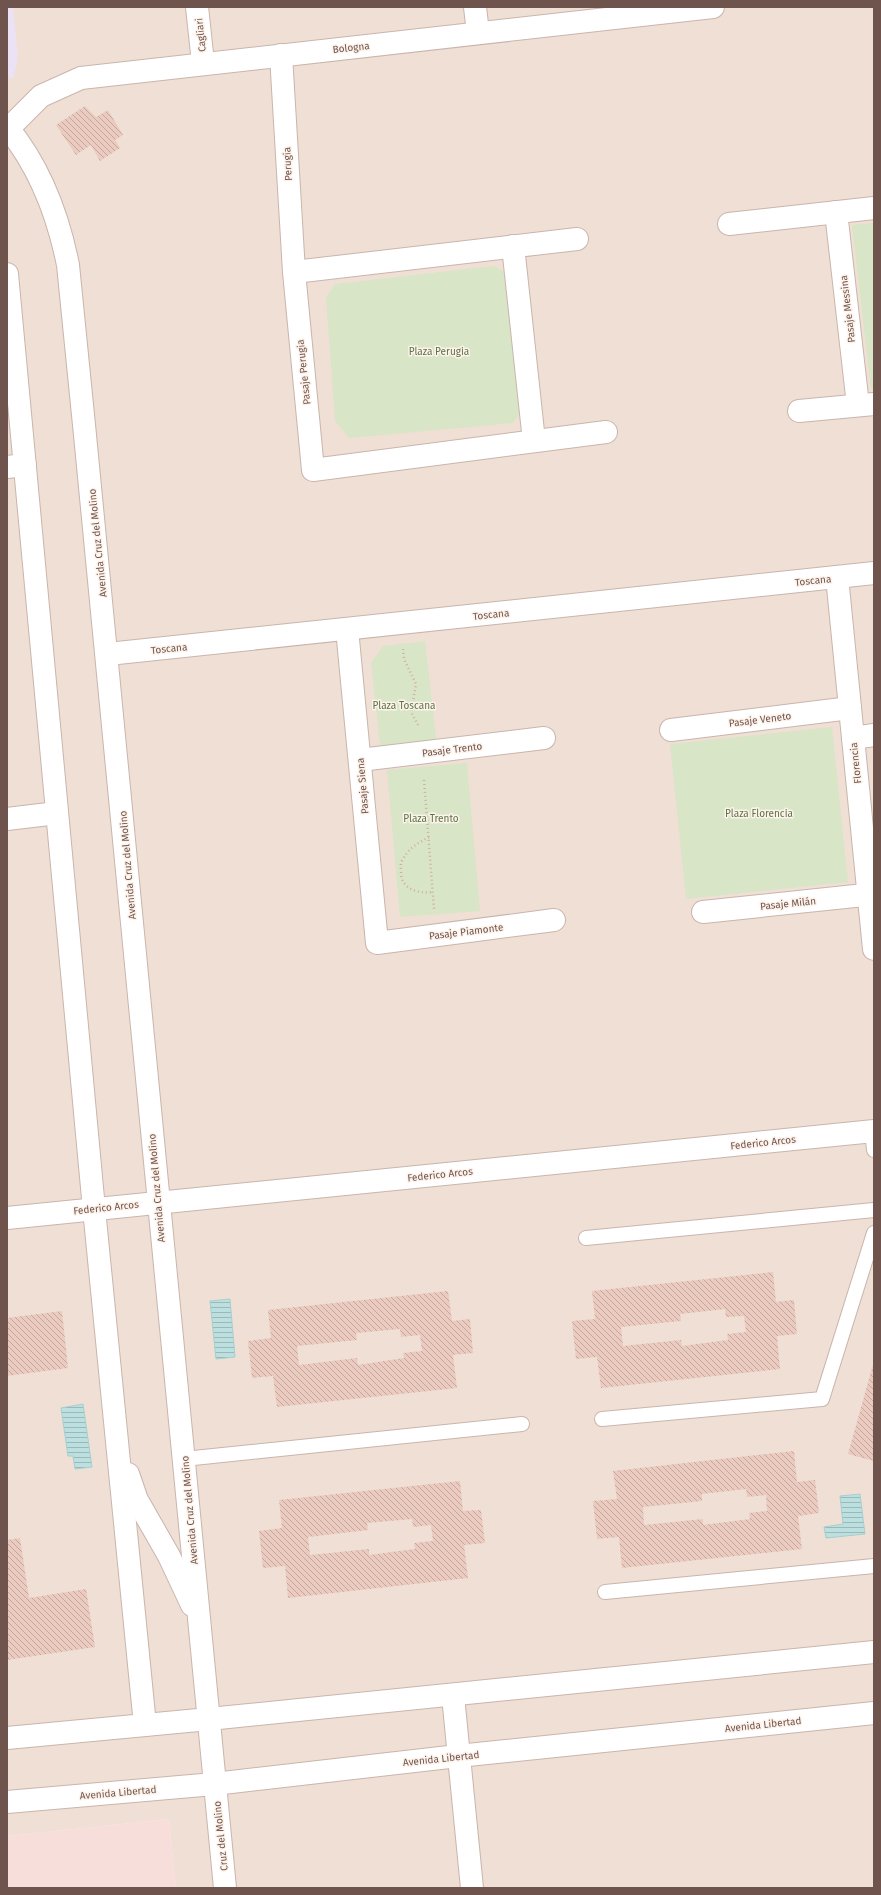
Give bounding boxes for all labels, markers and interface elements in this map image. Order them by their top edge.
street label: Cagliari [193,17,209,52]
street label: Bologna [332,40,370,56]
street label: Perugia [281,147,295,181]
street label: Pasaje Messina [838,274,858,343]
street label: Pasaje Perugia [295,339,313,405]
park label: Plaza Perugia [409,346,469,358]
street label: Avenida Cruz del Molino [86,488,110,598]
street label: Toscana [794,573,832,589]
street label: Toscana [472,607,510,623]
street label: Toscana [150,641,188,657]
park label: Plaza Toscana [373,700,435,712]
street label: Pasaje Veneto [728,710,792,730]
street label: Pasaje Trento [421,740,483,760]
street label: Florencia [848,742,864,784]
street label: Pasaje Siena [355,757,371,815]
park label: Plaza Florencia [725,808,793,820]
street label: Avenida Cruz del Molino [117,810,139,920]
park label: Plaza Trento [403,813,459,825]
street label: Pasaje Milán [760,895,817,913]
street label: Pasaje Piamonte [428,921,504,942]
street label: Avenida Cruz del Molino [146,1133,168,1243]
street label: Federico Arcos [730,1134,797,1152]
street label: Federico Arcos [407,1166,474,1184]
street label: Federico Arcos [73,1199,140,1217]
street label: Avenida Cruz del Molino [179,1455,201,1565]
street label: Avenida Libertad [724,1715,802,1735]
street label: Avenida Libertad [402,1749,480,1769]
street label: Avenida Libertad [79,1784,157,1802]
street label: Cruz del Molino [211,1800,231,1871]

